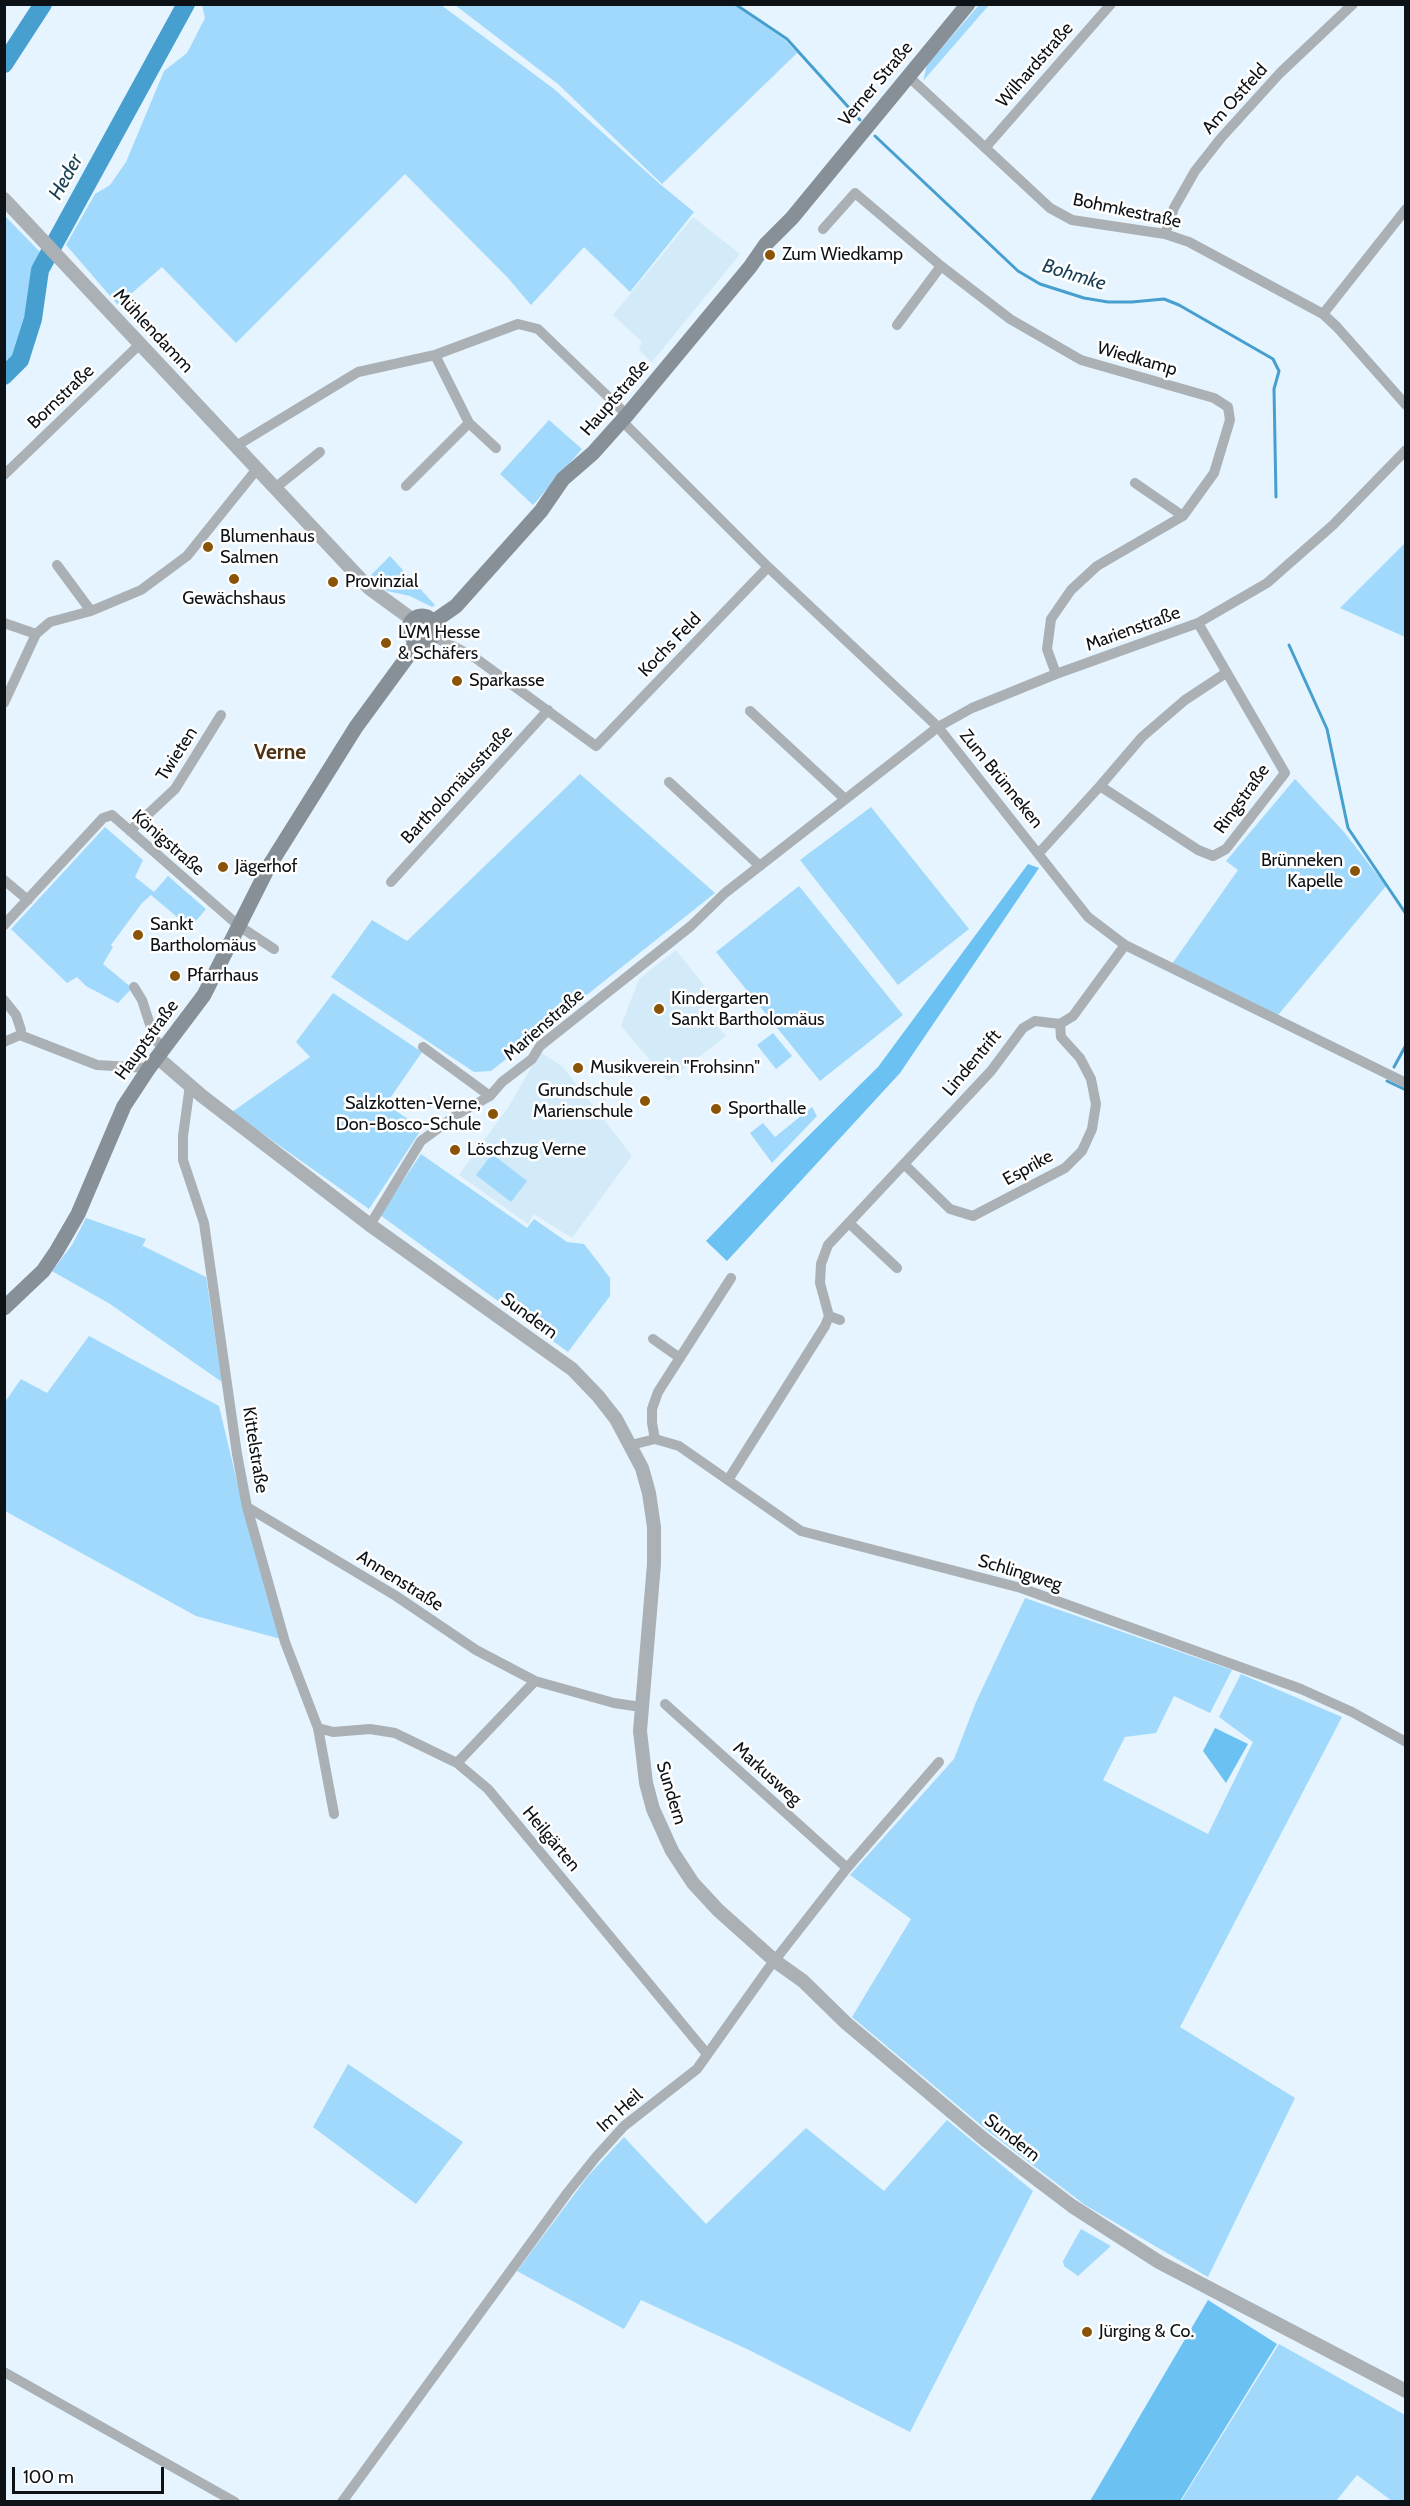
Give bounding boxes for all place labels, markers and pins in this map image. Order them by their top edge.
place label: Zum Wiedkamp [782,244,903,266]
marker: Zum Wiedkamp [763,248,777,262]
place label: Blumenhaus Salmen [220,526,315,568]
marker: Blumenhaus Salmen [201,540,215,554]
place label: Provinzial [345,571,418,593]
marker: Gewächshaus [227,572,241,586]
marker: Provinzial [326,575,340,589]
place label: Gewächshaus [182,588,286,610]
place label: LVM Hesse & Schäfers [398,622,480,664]
marker: LVM Hesse & Schäfers [379,636,393,650]
place label: Sparkasse [469,670,544,692]
marker: Sparkasse [450,674,464,688]
place label: Brünneken Kapelle [1261,850,1343,892]
place label: Jägerhof [235,856,297,878]
marker: Jägerhof [216,860,230,874]
marker: Brünneken Kapelle [1348,864,1362,878]
place label: Sankt Bartholomäus [150,914,256,956]
marker: Sankt Bartholomäus [131,928,145,942]
place label: Pfarrhaus [187,965,258,987]
marker: Pfarrhaus [168,969,182,983]
place label: Kindergarten Sankt Bartholomäus [671,988,825,1030]
marker: Kindergarten Sankt Bartholomäus [652,1002,666,1016]
place label: Musikverein "Frohsinn" [590,1057,760,1079]
marker: Musikverein "Frohsinn" [571,1061,585,1075]
place label: Grundschule Marienschule [533,1080,633,1122]
place label: Salzkotten-Verne, Don-Bosco-Schule [336,1093,481,1136]
marker: Grundschule Marienschule [638,1094,652,1108]
place label: Sporthalle [728,1098,806,1120]
marker: Sporthalle [709,1102,723,1116]
marker: Salzkotten-Verne, Don-Bosco-Schule [486,1107,500,1121]
place label: Löschzug Verne [467,1139,586,1161]
marker: Löschzug Verne [448,1143,462,1157]
place label: Jürging & Co. [1099,2321,1194,2343]
marker: Jürging & Co. [1080,2325,1094,2339]

